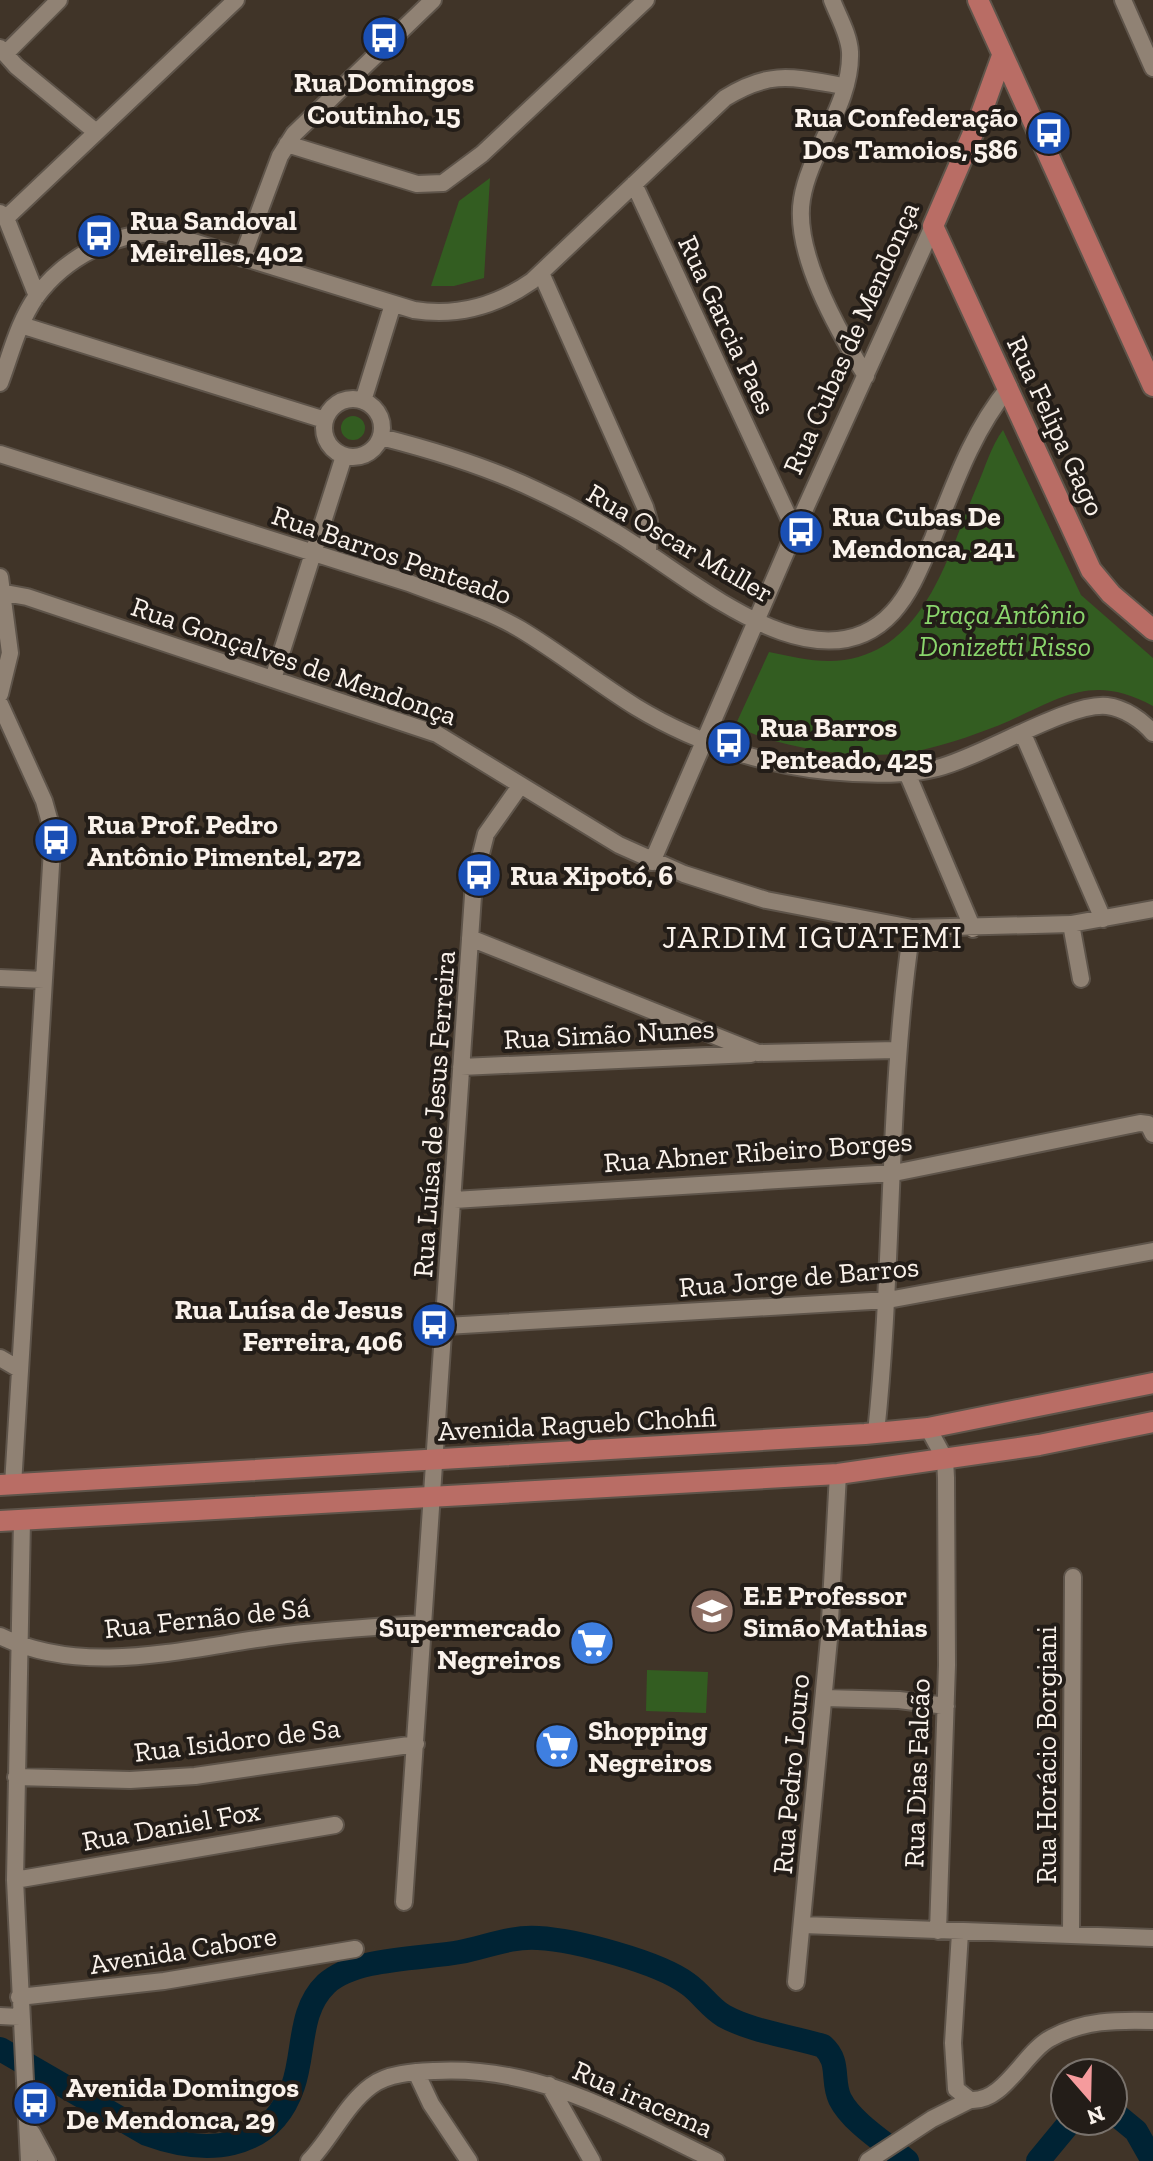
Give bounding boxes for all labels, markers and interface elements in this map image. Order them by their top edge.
bus stop icon: Rua Domingos Coutinho, 15 [360,14,408,62]
place label: Rua Domingos Coutinho, 15 [294,66,474,131]
place label: Rua Confederação Dos Tamoios, 586 [794,101,1018,166]
bus stop icon: Rua Confederação Dos Tamoios, 586 [1025,109,1073,157]
street label: Rua Cubas de Mendonça [776,197,926,479]
place label: Rua Sandoval Meirelles, 402 [130,204,303,269]
bus stop icon: Rua Sandoval Meirelles, 402 [75,212,123,260]
street label: Rua Garcia Paes [671,231,783,419]
street label: Rua Felipa Gago [1000,331,1112,521]
street label: Rua Oscar Muller [581,476,779,610]
street label: Rua Barros Penteado [268,498,516,612]
place label: Rua Cubas De Mendonca, 241 [832,500,1015,565]
bus stop icon: Rua Cubas De Mendonca, 241 [777,508,825,556]
street label: Rua Gonçalves de Mendonça [127,590,462,732]
park label: Praça Antônio Donizetti Risso [919,598,1091,663]
place label: Rua Barros Penteado, 425 [760,711,933,776]
bus stop icon: Rua Barros Penteado, 425 [705,719,753,767]
place label: Rua Prof. Pedro Antônio Pimentel, 272 [87,808,361,873]
bus stop icon: Rua Prof. Pedro Antônio Pimentel, 272 [32,816,80,864]
bus stop icon: Rua Xipotó, 6 [455,851,503,899]
place label: Rua Xipotó, 6 [510,859,673,892]
district label: JARDIM IGUATEMI [662,918,964,956]
street label: Rua Luísa de Jesus Ferreira [406,949,462,1279]
street label: Rua Simão Nunes [503,1012,715,1056]
street label: Rua Abner Ribeiro Borges [603,1125,913,1179]
street label: Rua Jorge de Barros [678,1250,920,1304]
place label: Rua Luísa de Jesus Ferreira, 406 [174,1293,403,1358]
bus stop icon: Rua Luísa de Jesus Ferreira, 406 [410,1301,458,1349]
street label: Avenida Ragueb Chohfi [437,1400,717,1448]
place label: E.E Professor Simão Mathias [743,1579,928,1644]
school or university icon: E.E Professor Simão Mathias [688,1587,736,1635]
street label: Rua Fernão de Sá [103,1591,312,1645]
place label: Supermercado Negreiros [379,1611,561,1676]
supermarket icon: Supermercado Negreiros [568,1619,616,1667]
street label: Rua Horácio Borgiani [1030,1626,1063,1884]
street label: Rua Pedro Louro [766,1673,816,1875]
street label: Rua Dias Falcão [897,1678,937,1868]
street label: Rua Isidoro de Sa [132,1711,342,1769]
place label: Shopping Negreiros [588,1714,712,1779]
supermarket icon: Shopping Negreiros [533,1722,581,1770]
street label: Rua Daniel Fox [79,1794,263,1858]
street label: Avenida Cabore [87,1919,279,1981]
street label: Rua iracema [568,2053,719,2145]
north arrow [1049,2057,1129,2137]
place label: Avenida Domingos De Mendonca, 29 [66,2071,299,2136]
bus stop icon: Avenida Domingos De Mendonca, 29 [11,2079,59,2127]
text: N [1083,2100,1108,2131]

